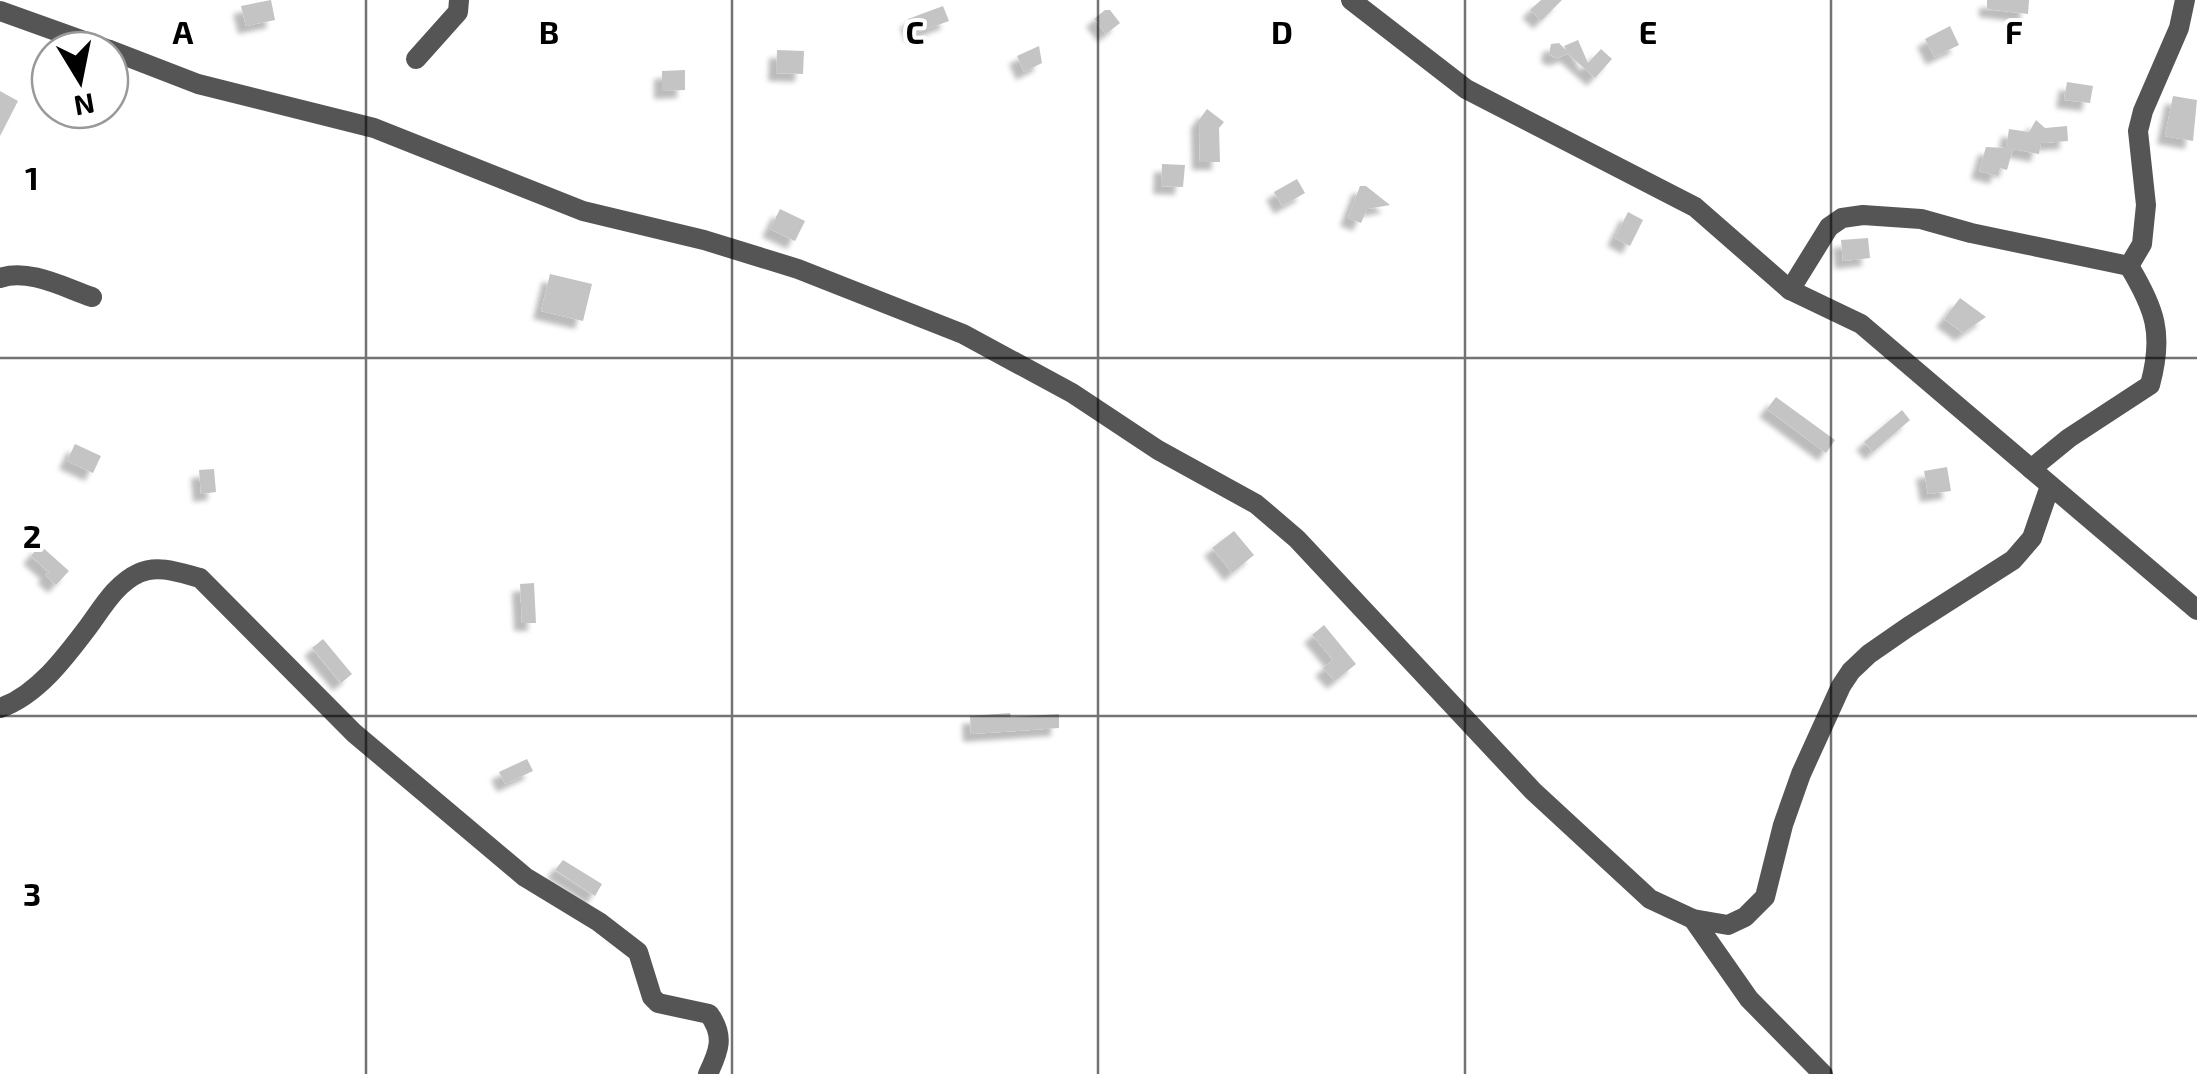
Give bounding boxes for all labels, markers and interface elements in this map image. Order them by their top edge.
text: A [173,12,194,50]
text: B [539,12,559,50]
text: C [906,12,924,50]
text: D [1271,12,1293,50]
text: E [1639,12,1657,50]
text: F [2005,12,2023,50]
north arrow [30,30,130,130]
text: N [72,87,97,124]
text: 1 [25,158,39,196]
text: 2 [23,516,41,554]
text: 3 [23,874,41,912]

